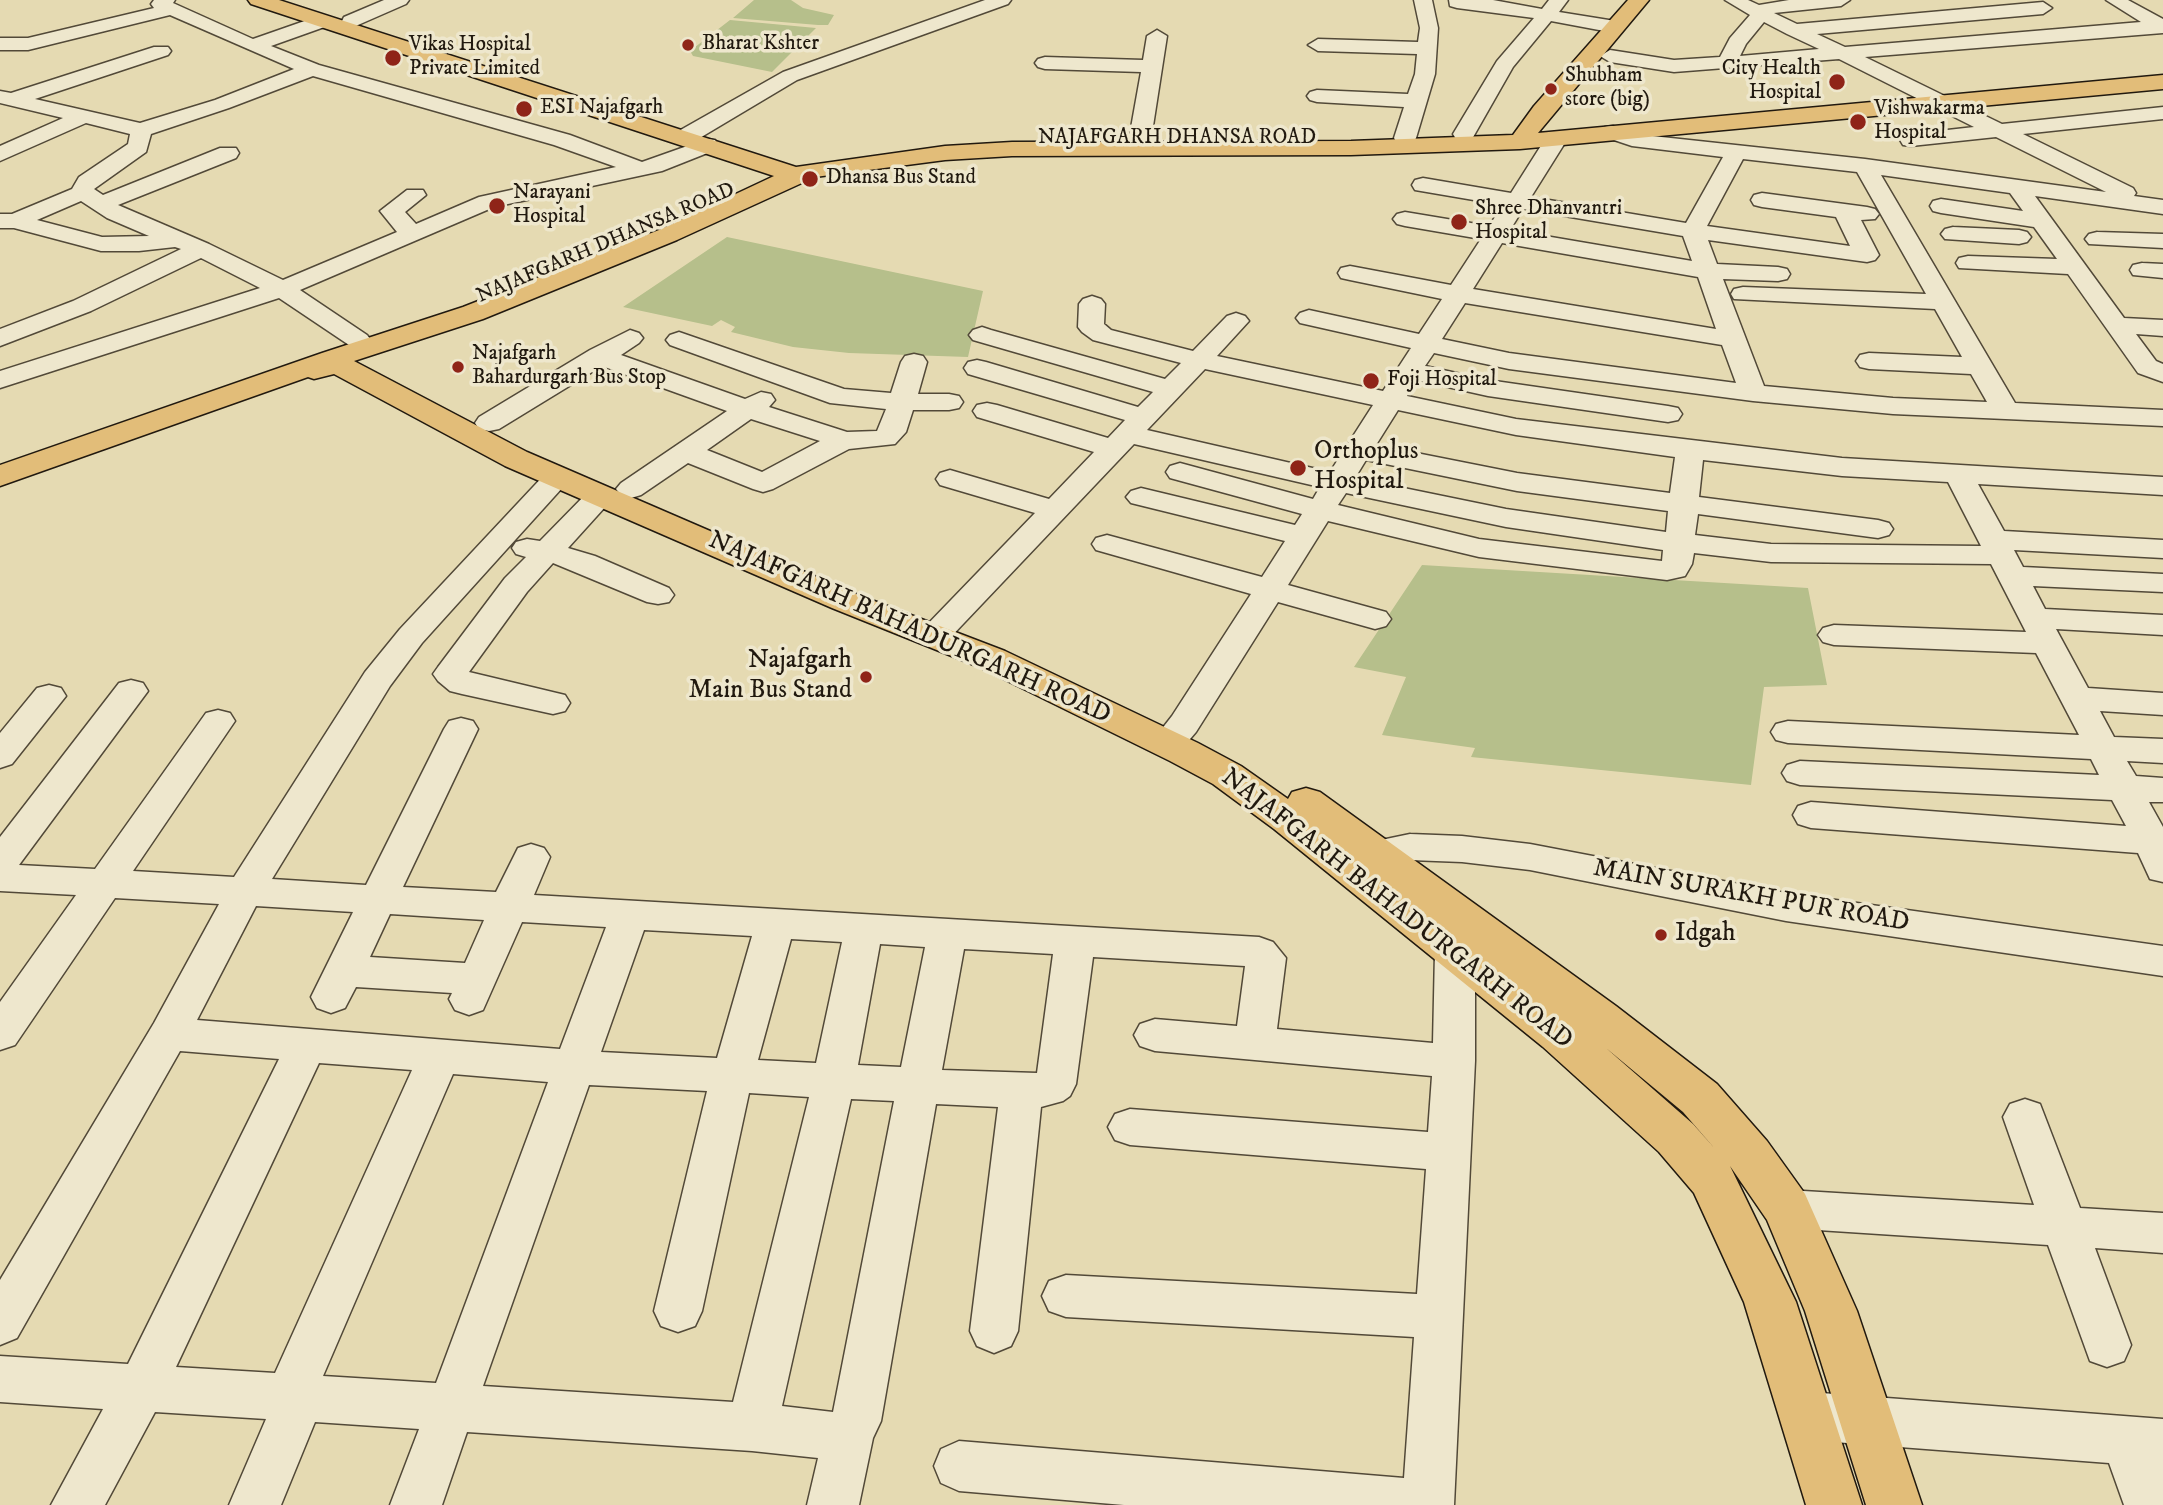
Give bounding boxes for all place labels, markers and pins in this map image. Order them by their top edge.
place label: Bharat Kshter [702,32,819,58]
place label: Vikas Hospital Private Limited [409,33,540,83]
marker: Bharat Kshter [680,37,696,53]
marker: Vikas Hospital Private Limited [383,48,403,68]
place label: City Health Hospital [1722,57,1821,107]
place label: Shubham store (big) [1565,64,1650,114]
marker: City Health Hospital [1827,72,1847,92]
marker: Shubham store (big) [1543,81,1559,97]
place label: ESI Najafgarh [540,96,663,122]
place label: Vishwakarma Hospital [1874,97,1985,147]
marker: ESI Najafgarh [514,99,534,119]
marker: Vishwakarma Hospital [1848,112,1868,132]
place label: Dhansa Bus Stand [826,166,976,192]
marker: Dhansa Bus Stand [800,169,820,189]
place label: Narayani Hospital [513,181,591,231]
marker: Narayani Hospital [487,196,507,216]
place label: Shree Dhanvantri Hospital [1475,197,1622,247]
marker: Shree Dhanvantri Hospital [1449,212,1469,232]
place label: Najafgarh Bahardurgarh Bus Stop [472,342,666,392]
marker: Najafgarh Bahardurgarh Bus Stop [450,359,466,375]
place label: Foji Hospital [1387,368,1497,394]
marker: Foji Hospital [1361,371,1381,391]
place label: Orthoplus Hospital [1314,437,1418,498]
marker: Orthoplus Hospital [1288,458,1308,478]
place label: Najafgarh Main Bus Stand [689,646,852,708]
marker: Najafgarh Main Bus Stand [858,669,874,685]
place label: Idgah [1675,919,1736,951]
marker: Idgah [1653,927,1669,943]

